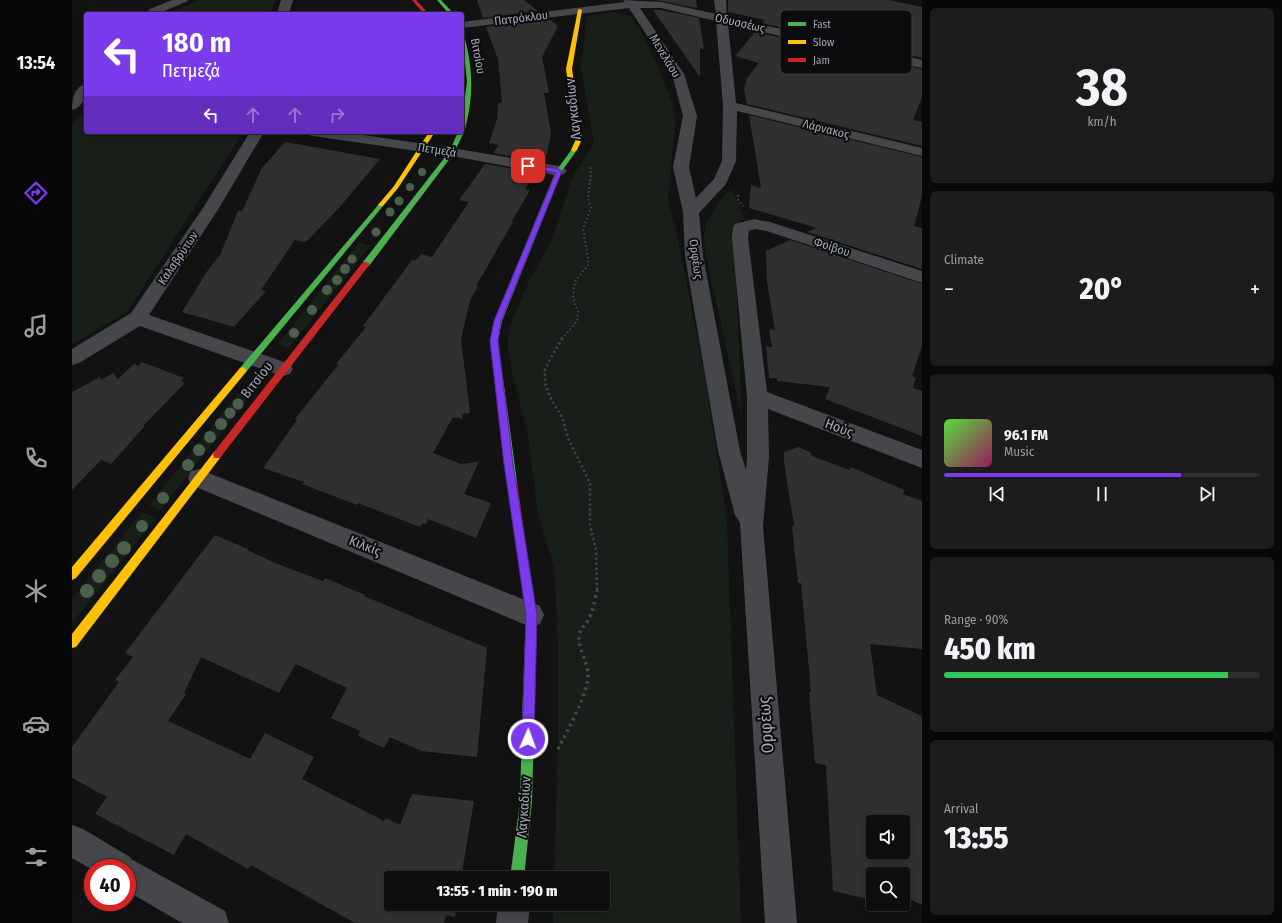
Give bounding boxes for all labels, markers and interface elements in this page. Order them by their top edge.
street label: Πατρόκλου [493,8,549,28]
street label: Οδυσσέως [714,10,766,36]
legend [780,10,912,74]
text: Fast [813,18,831,31]
text: 180 m [162,26,231,59]
icon: left [96,28,148,80]
street label: Μενελάου [647,32,683,80]
text: Slow [813,36,834,49]
street label: Βιτσίου [468,37,488,75]
text: 13:54 [17,52,55,74]
text: Jam [813,54,830,67]
text: 38 [1076,56,1128,119]
text: Πετμεζά [162,60,220,82]
street label: Λαγκαδίων [561,77,585,141]
icon: left [200,104,222,126]
icon: ahead [242,104,264,126]
icon: ahead [284,104,306,126]
icon: right [326,104,348,126]
text: km/h [1088,114,1117,129]
street label: Λάρνακος [801,116,851,142]
street label: Πετμεζά [417,140,457,160]
pin [511,149,545,183]
icon: arrive [517,155,539,177]
icon: directions [22,179,50,207]
street label: Καλαβρύτων [155,228,201,287]
street label: Φοίβου [812,235,852,259]
street label: Ορφέως [686,238,706,280]
text: Climate [944,252,984,267]
text: 20° [1080,271,1124,307]
text: − [944,276,954,303]
text: + [1250,276,1260,303]
icon: music [22,312,50,340]
street label: Βιτσίου [237,358,277,402]
street label: Ηούς [822,415,856,441]
text: 96.1 FM [1004,426,1048,444]
icon: phone [22,444,50,472]
text: Music [1004,444,1034,459]
icon: previous [986,483,1008,505]
icon: pause [1091,483,1113,505]
icon: next [1196,483,1218,505]
street label: Κιλκίς [346,532,384,560]
icon: climate [22,577,50,605]
text: Range · 90% [944,612,1008,627]
text: 450 km [944,631,1036,667]
street label: Ορφέως [754,696,778,754]
icon: car [22,710,50,738]
position arrow [507,718,549,760]
street label: Λαγκαδίων [513,776,535,838]
text: Arrival [944,801,978,816]
map controls [866,815,910,911]
button: sound [866,815,910,859]
text: 13:55 [944,820,1009,856]
icon: filters [22,843,50,871]
speed limit sign: 40 [84,859,136,911]
button: search [866,867,910,911]
text: 13:55 · 1 min · 190 m [437,882,557,900]

